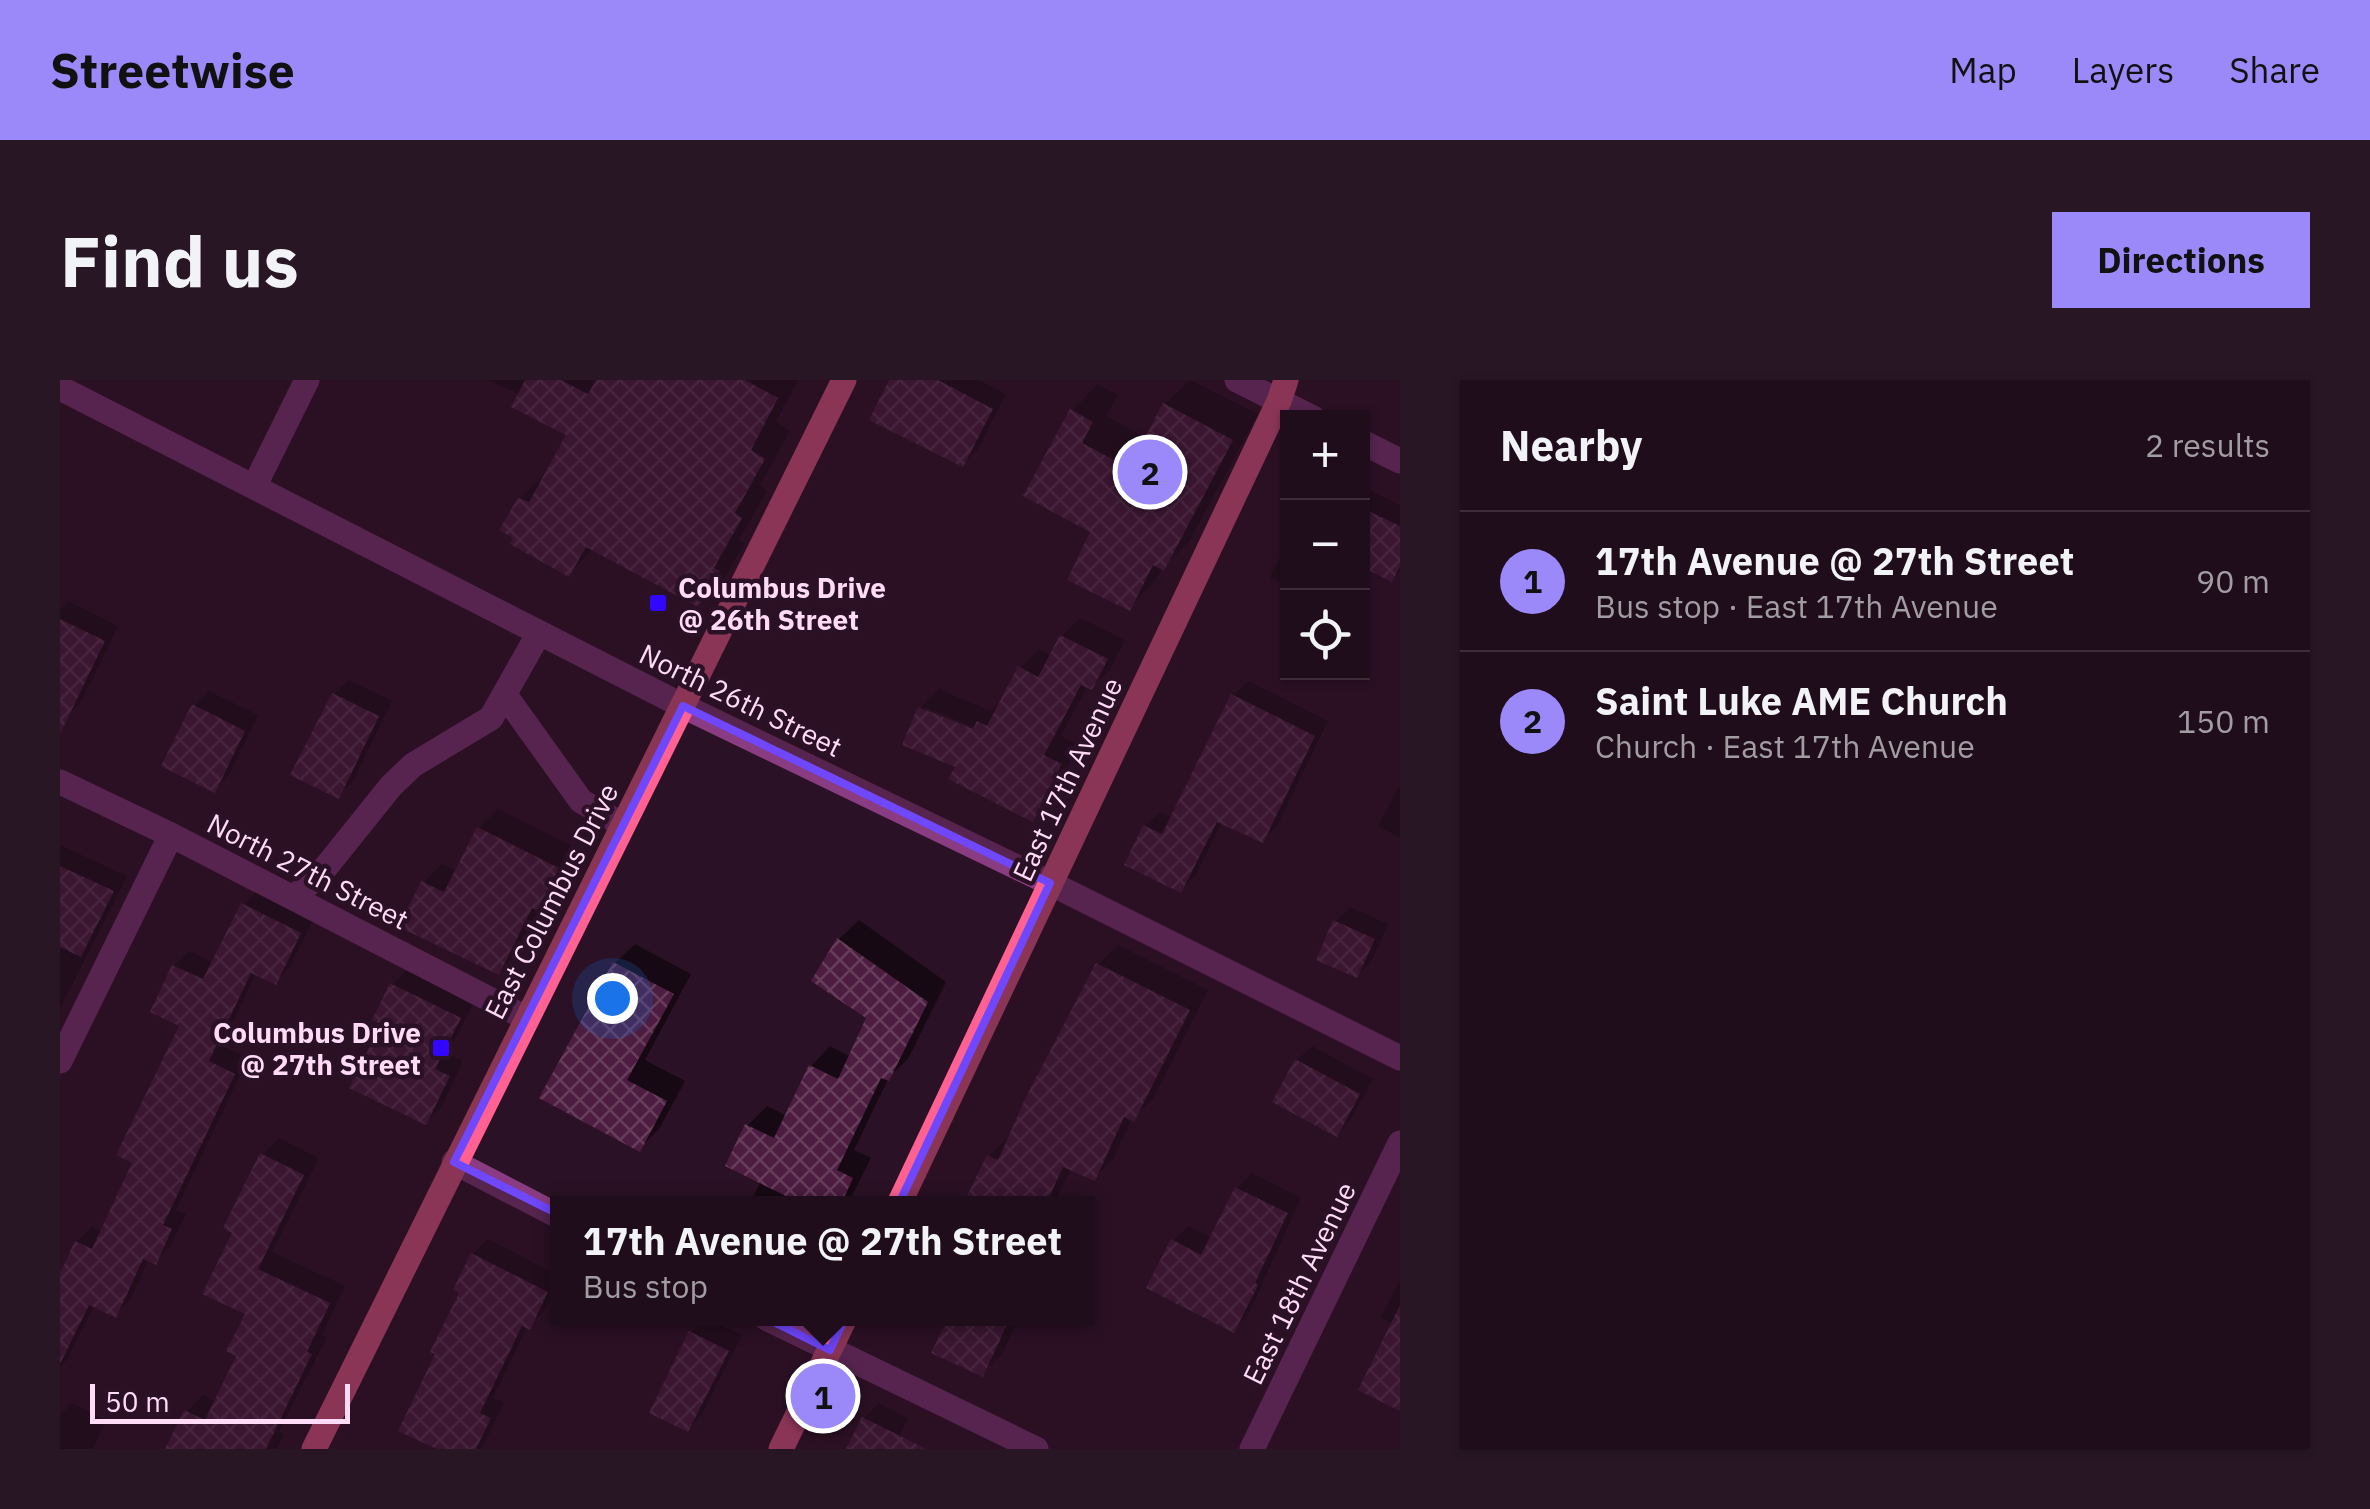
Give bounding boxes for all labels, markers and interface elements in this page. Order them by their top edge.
text: Streetwise [50,39,295,101]
text: Map [1949,47,2017,93]
text: Layers [2072,47,2174,93]
text: Share [2229,47,2320,93]
button: Directions [2052,212,2310,308]
text: Find us [60,215,299,306]
map controls [1280,410,1370,680]
button: + [1280,410,1370,500]
text: Nearby [1500,418,1642,473]
text: 2 results [2145,424,2270,466]
pin: 2 [1118,434,1182,510]
button: − [1280,500,1370,590]
text: 17th Avenue @ 27th Street [1595,536,2074,585]
text: 1 [1523,560,1542,602]
text: 90 m [2196,560,2270,602]
place label: Columbus Drive @ 26th Street [678,569,886,638]
text: Bus stop · East 17th Avenue [1595,585,1998,627]
button: locate [1280,590,1370,680]
marker: Columbus Drive @ 26th Street [647,592,669,614]
street label: North 26th Street [634,635,848,765]
street label: East 17th Avenue [1004,671,1130,887]
text: Saint Luke AME Church [1595,676,2008,725]
text: 2 [1523,700,1542,742]
text: 150 m [2177,700,2270,742]
text: Church · East 17th Avenue [1595,725,1975,767]
street label: East Columbus Drive [476,777,626,1025]
street label: North 27th Street [201,804,415,938]
your location [587,973,638,1024]
place label: Columbus Drive @ 27th Street [213,1014,421,1083]
marker: Columbus Drive @ 27th Street [430,1037,452,1059]
street label: East 18th Avenue [1234,1176,1364,1390]
popup [550,1196,1095,1326]
text: 17th Avenue @ 27th Street [583,1216,1062,1265]
text: Bus stop [583,1265,708,1307]
pin: 1 [790,1358,856,1434]
scale bar [90,1379,350,1424]
text: 50 m [105,1383,170,1420]

